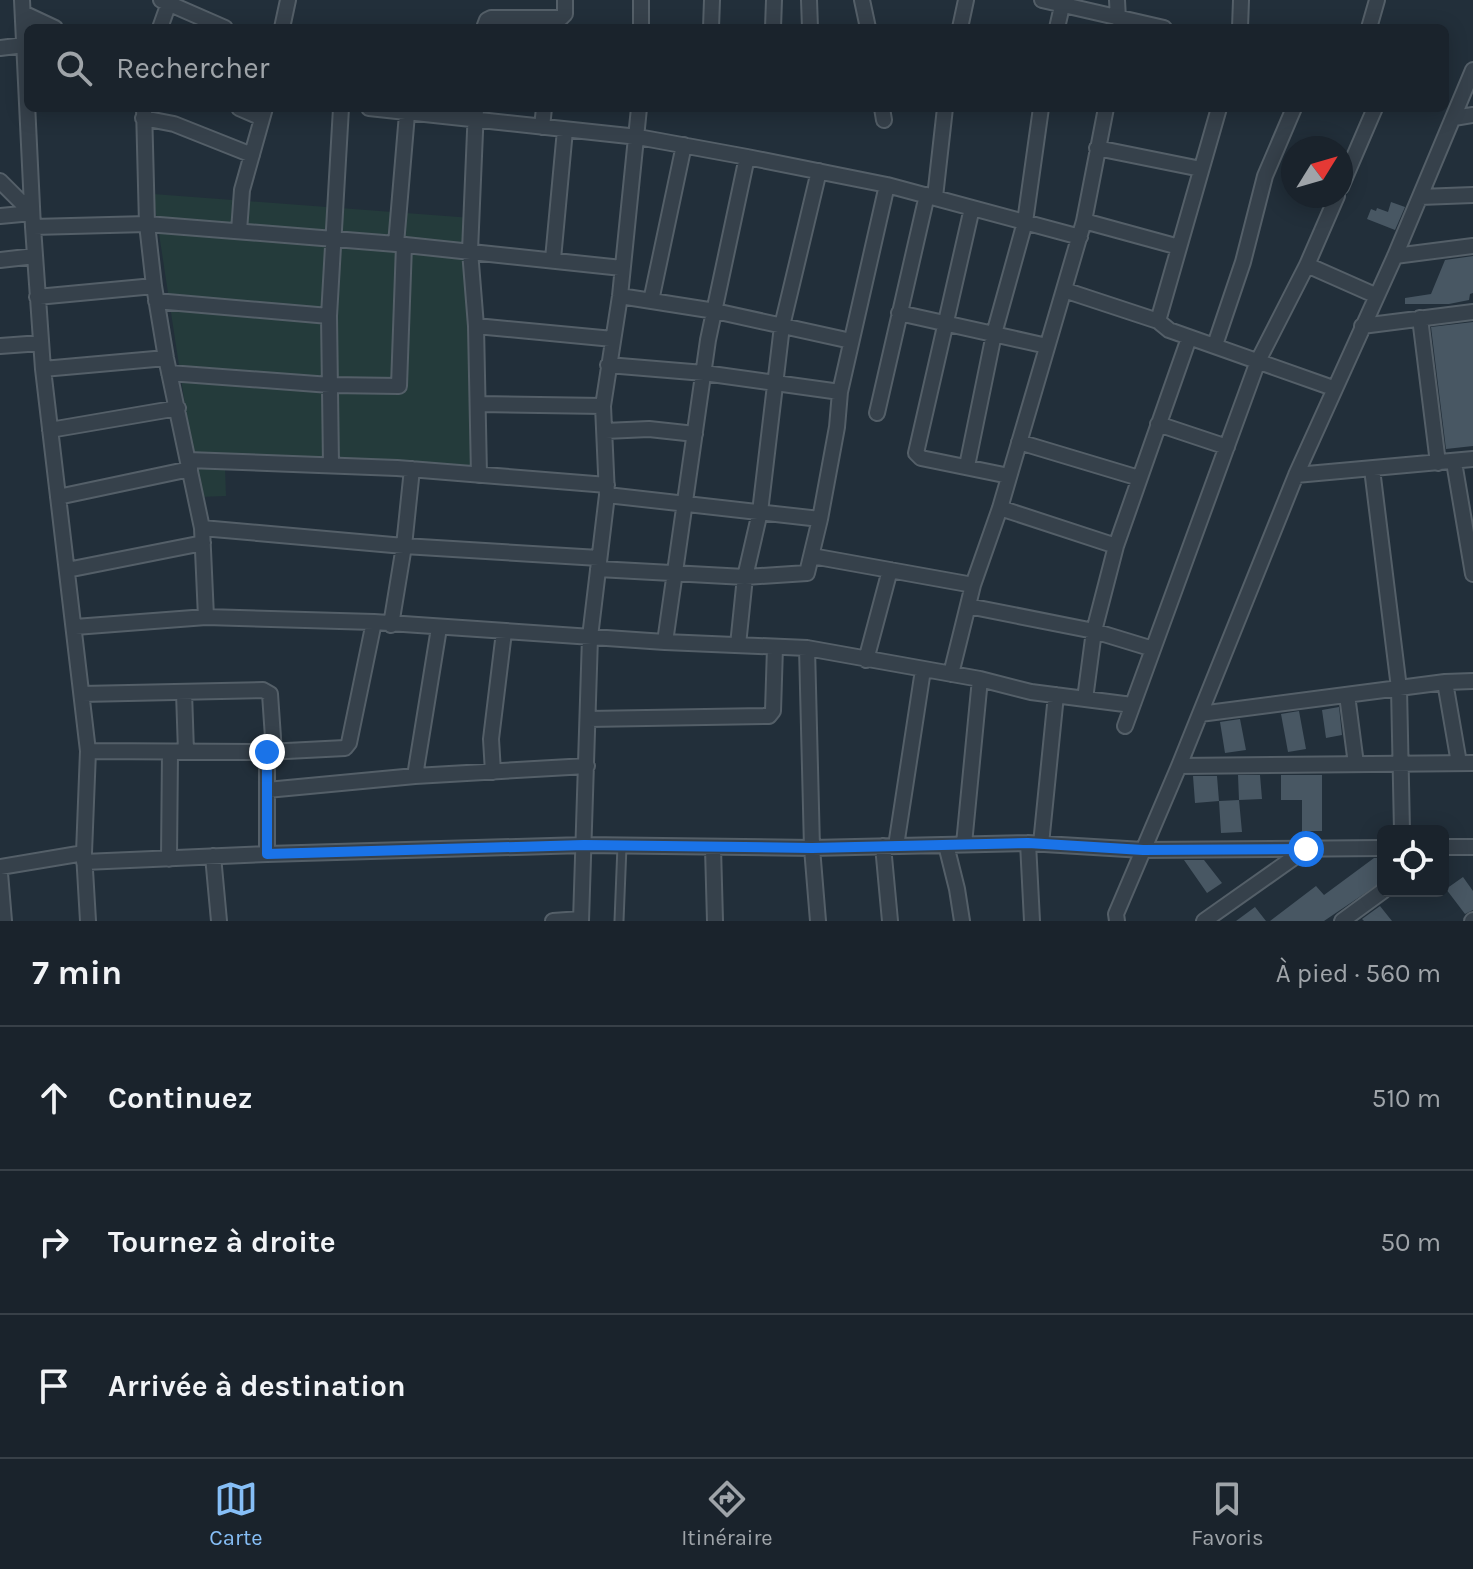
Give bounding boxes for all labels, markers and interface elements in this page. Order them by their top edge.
search box [24,24,1449,112]
icon: search [52,46,96,90]
text: Rechercher [116,50,269,86]
north arrow [1281,136,1353,208]
route end [249,734,285,770]
map controls [1377,825,1449,897]
button: locate [1377,825,1449,897]
route start [1288,831,1324,867]
text: 7 min [32,953,122,993]
text: À pied · 560 m [1276,958,1441,989]
icon: ahead [32,1076,76,1120]
text: Continuez [108,1080,253,1116]
text: 510 m [1372,1083,1441,1114]
icon: right [32,1220,76,1264]
text: Tournez à droite [108,1224,336,1260]
text: 50 m [1380,1227,1441,1258]
icon: arrive [32,1364,76,1408]
text: Arrivée à destination [108,1368,406,1404]
tab: Carte [209,1477,262,1551]
tab: Itinéraire [681,1477,773,1551]
tab: Favoris [1191,1477,1264,1551]

